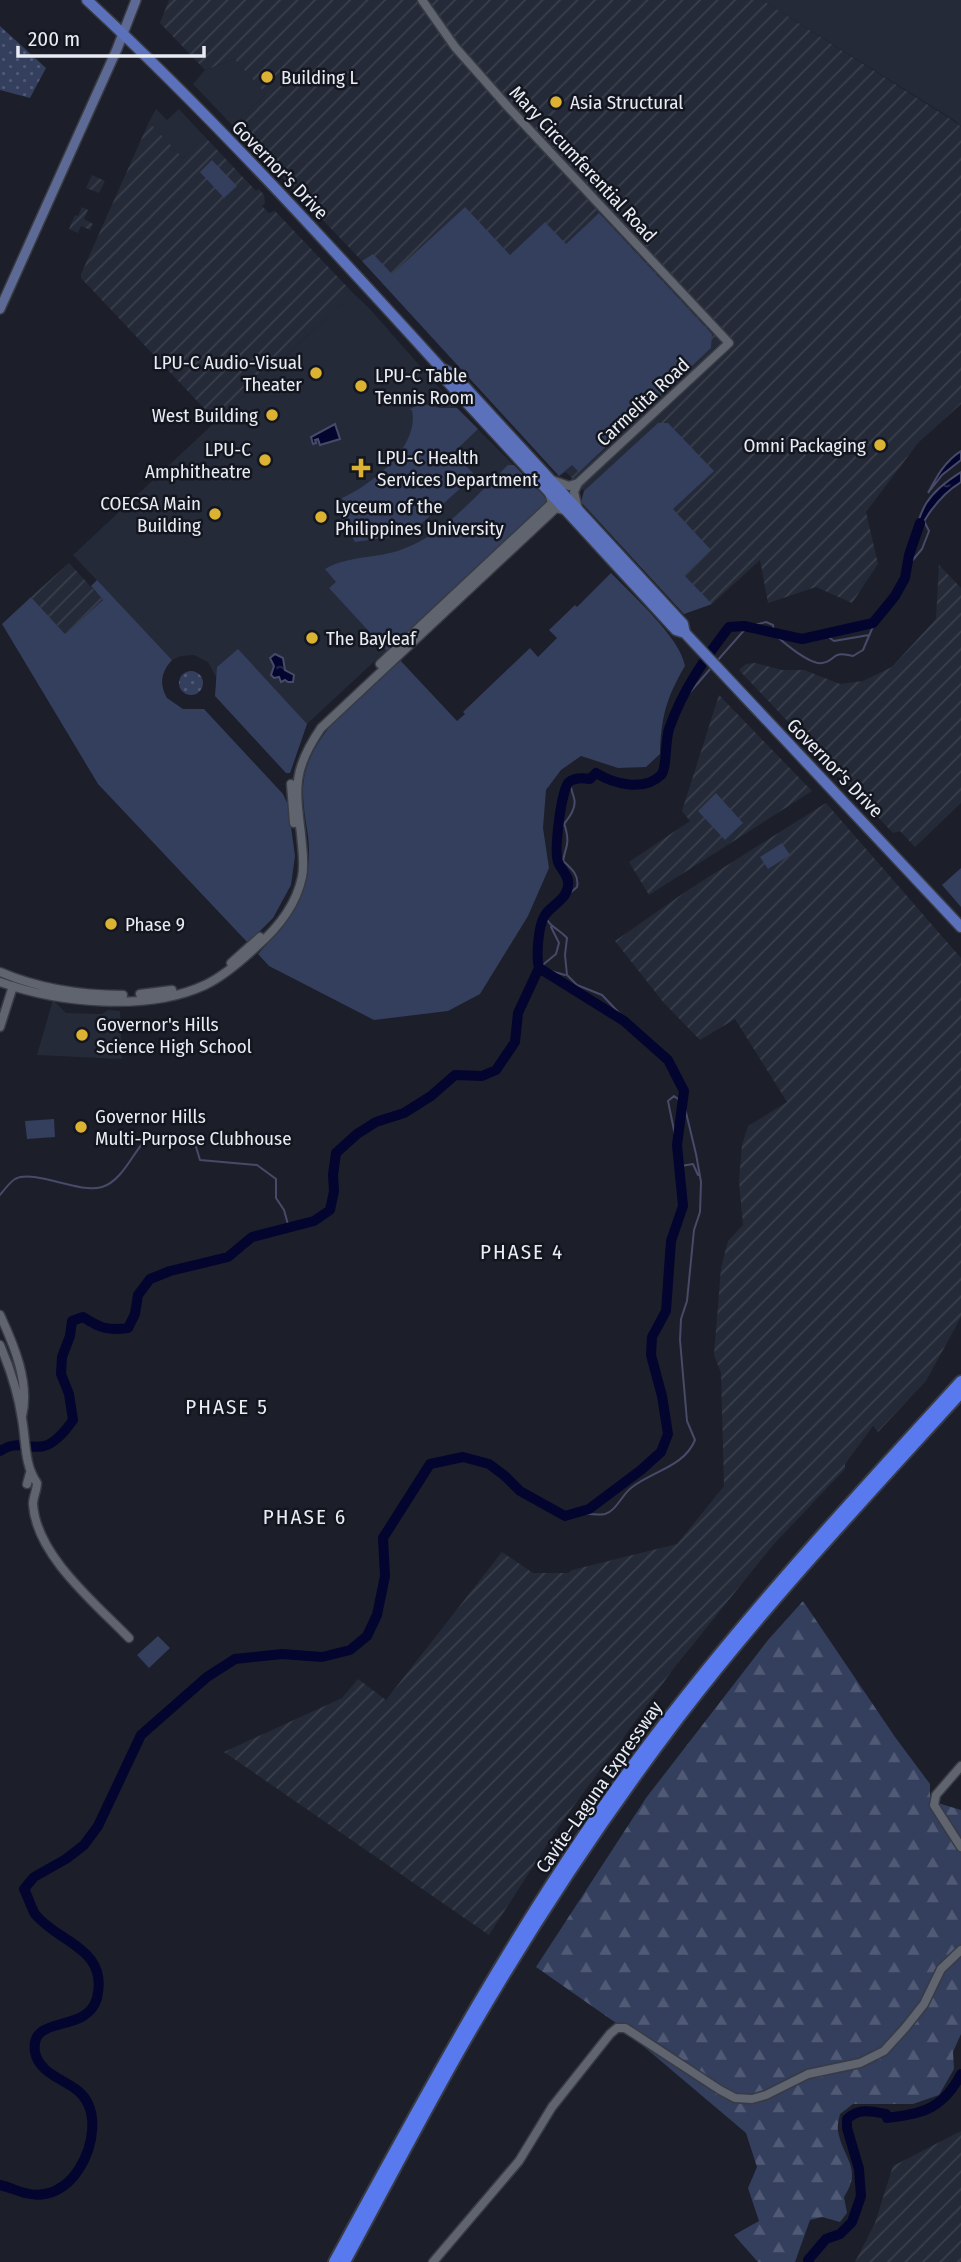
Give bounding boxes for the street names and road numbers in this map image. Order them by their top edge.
street label: Mary Circumferential Road [505,81,661,247]
street label: Governor's Drive [227,116,333,224]
street label: Carmelita Road [592,353,694,451]
street label: Governor's Drive [782,714,888,822]
street label: Cavite–Laguna Expressway [531,1696,667,1877]

